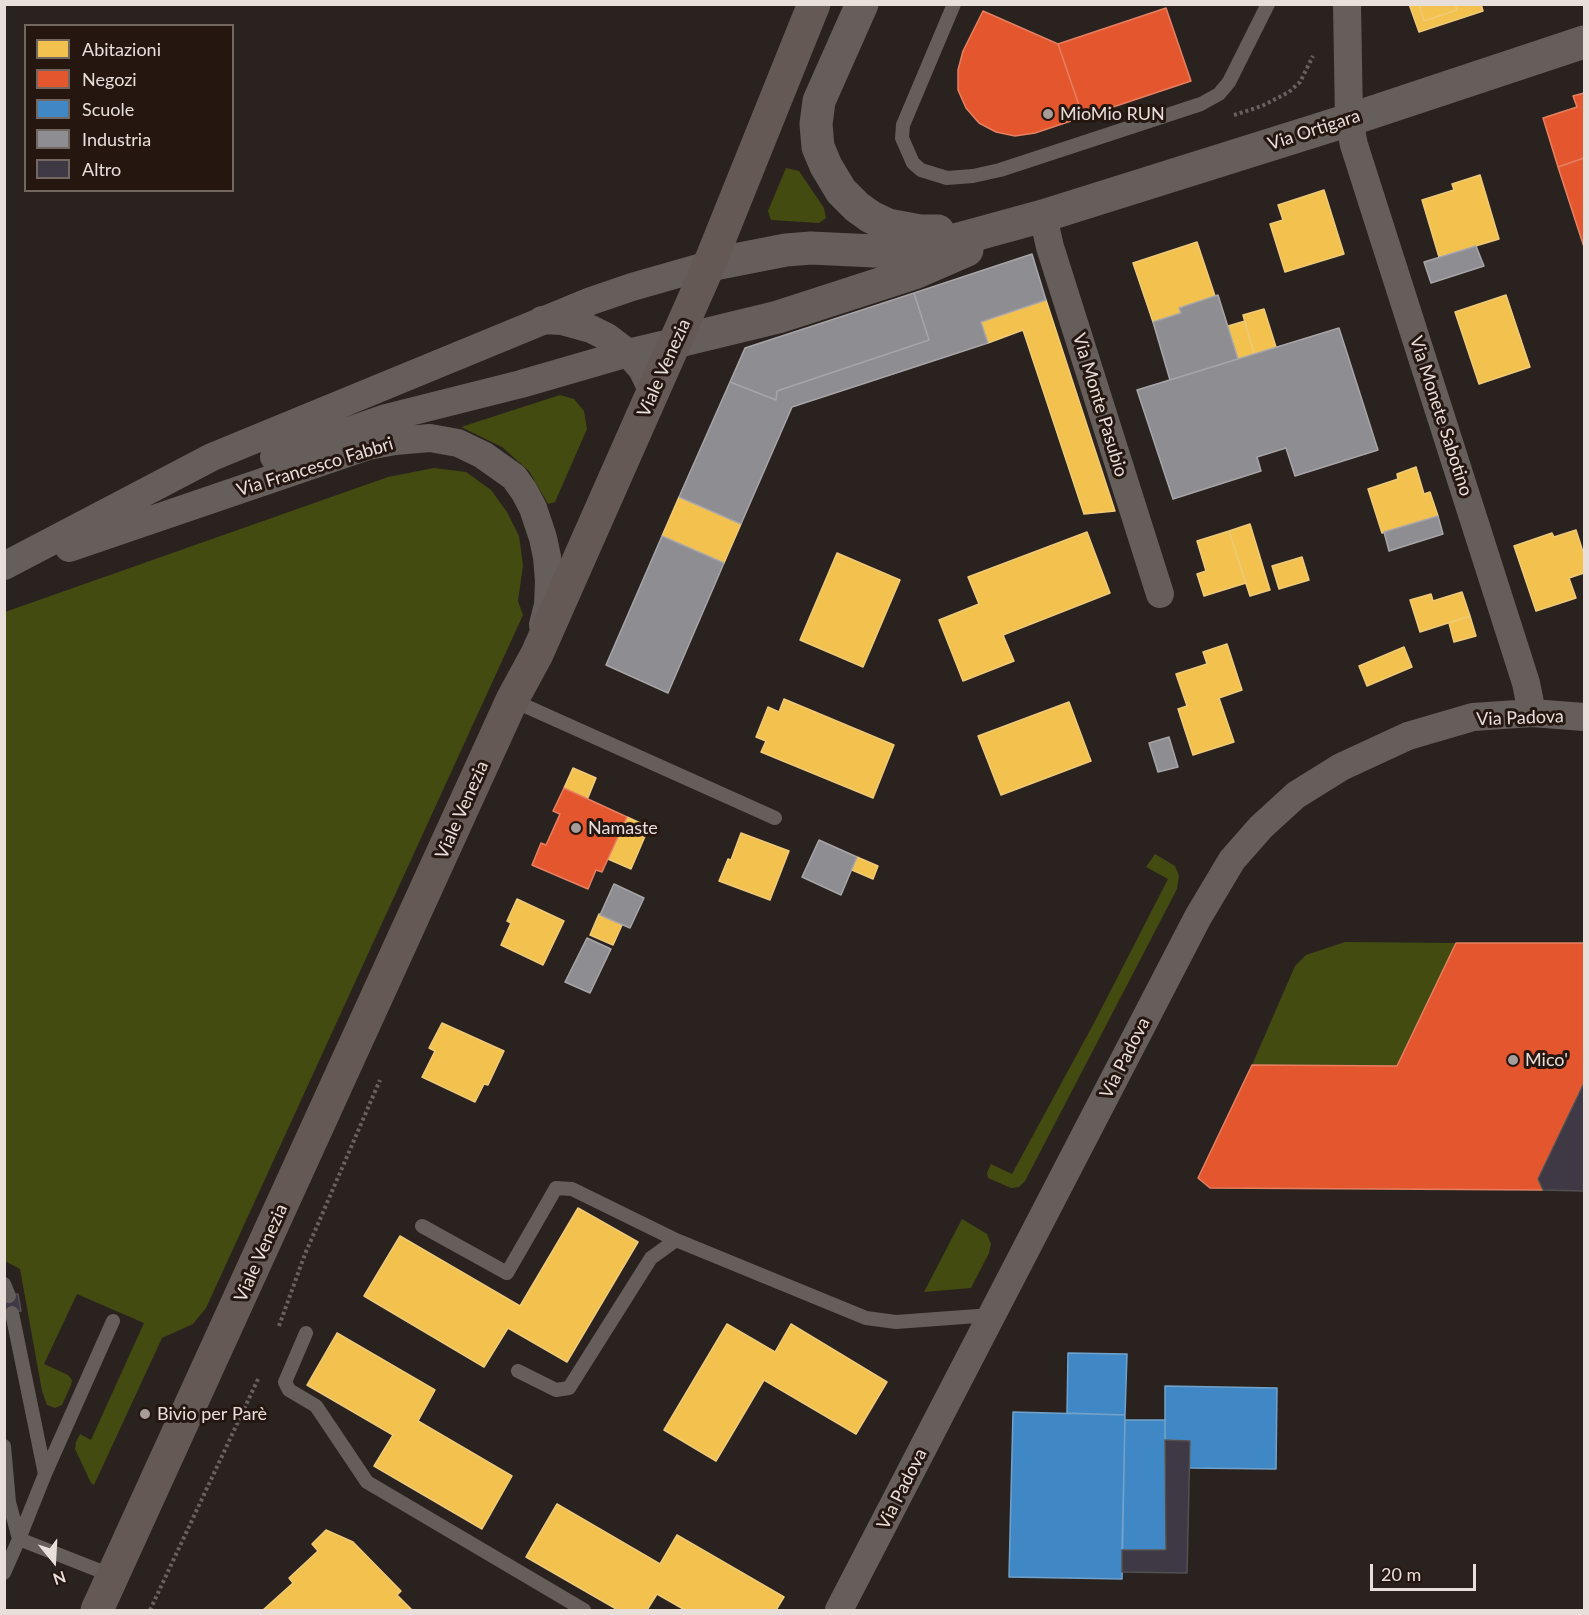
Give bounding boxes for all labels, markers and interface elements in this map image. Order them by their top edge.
legend [24,24,234,192]
text: Abitazioni [82,38,161,60]
text: Negozi [82,68,137,90]
text: Scuole [82,98,134,120]
place label: MioMio RUN [1060,103,1165,125]
street label: Via Ortigara [1265,105,1363,155]
marker: MioMio RUN [1041,107,1055,121]
text: Industria [82,128,151,150]
text: Altro [82,158,121,180]
street label: Viale Venezia [633,316,695,420]
street label: Via Monte Pasubio [1068,331,1132,479]
street label: Via Monete Sabotino [1405,333,1477,499]
street label: Via Francesco Fabbri [234,433,396,501]
street label: Via Padova [1476,706,1564,730]
street label: Viale Venezia [431,758,493,862]
place label: Namaste [588,817,658,839]
marker: Namaste [569,821,583,835]
street label: Via Padova [1095,1014,1155,1102]
place label: Mico' [1525,1049,1568,1071]
marker: Mico' [1506,1053,1520,1067]
street label: Viale Venezia [230,1201,292,1305]
place label: Bivio per Parè [157,1403,267,1425]
marker: Bivio per Parè [138,1407,152,1421]
street label: Via Padova [872,1445,932,1533]
north arrow [24,1531,84,1591]
scale bar [1373,1552,1480,1590]
text: 20 m [1381,1563,1421,1585]
text: N [51,1568,69,1590]

